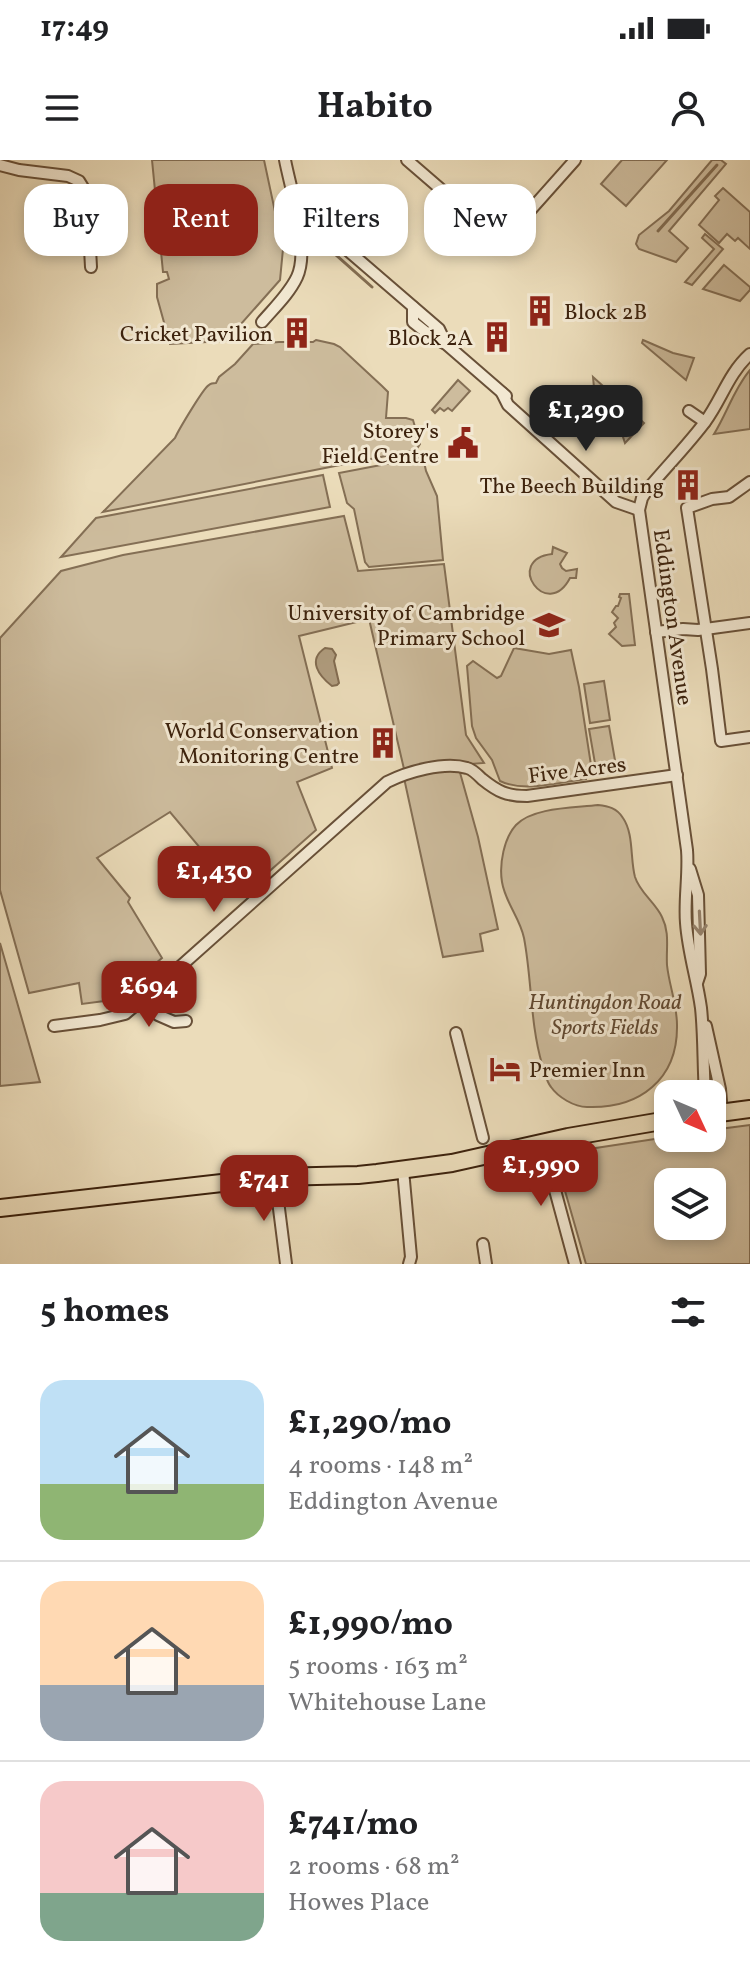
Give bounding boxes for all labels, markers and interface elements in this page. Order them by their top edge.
text: 17:49 [40,7,109,49]
text: Habito [317,83,433,133]
icon: menu [40,86,84,130]
icon: person [666,86,710,130]
chip: Buy [24,184,128,256]
chip: Rent [144,184,258,256]
chip: Filters [274,184,408,256]
chip: New [424,184,536,256]
building icon: Block 2B [523,294,557,328]
place label: Block 2B [564,298,647,329]
building icon: Cricket Pavilion [280,316,314,350]
place label: Cricket Pavilion [120,320,273,351]
building icon: Block 2A [480,320,514,354]
place label: Block 2A [388,324,473,355]
pin: £1,290 [521,385,651,453]
text: £1,290 [547,393,625,429]
place label: Storey's Field Centre [322,417,439,473]
public building icon: Storey's Field Centre [446,426,480,460]
building icon: The Beech Building [671,468,705,502]
place label: The Beech Building [480,472,664,503]
street label: Eddington Avenue [644,527,699,708]
place label: University of Cambridge Primary School [287,599,525,655]
school or university icon: University of Cambridge Primary School [532,608,566,642]
place label: World Conservation Monitoring Centre [165,717,359,773]
building icon: World Conservation Monitoring Centre [366,726,400,760]
street label: Five Acres [527,750,628,793]
pin: £1,430 [149,846,279,914]
text: £1,430 [176,854,252,890]
one-way arrow [692,909,707,936]
pin: £694 [102,961,196,1029]
text: £694 [120,969,178,1005]
park label: Huntingdon Road Sports Fields [528,988,682,1044]
hotel icon: Premier Inn [488,1052,522,1086]
place label: Premier Inn [529,1056,646,1087]
north arrow [654,1080,726,1152]
map controls [654,1080,726,1240]
pin: £1,990 [476,1140,606,1208]
text: £1,990 [502,1148,580,1184]
pin: £741 [217,1155,311,1223]
text: £741 [238,1163,290,1199]
button: layers [654,1168,726,1240]
text: 5 homes [40,1289,170,1336]
icon: filters [666,1290,710,1334]
text: £1,290/mo [288,1401,452,1448]
icon: home [104,1412,200,1508]
text: 4 rooms · 148 m² [288,1448,473,1484]
text: Eddington Avenue [288,1484,498,1520]
text: £1,990/mo [288,1602,453,1649]
icon: home [104,1613,200,1709]
text: 5 rooms · 163 m² [288,1649,468,1685]
text: Whitehouse Lane [288,1685,486,1721]
text: £741/mo [288,1802,418,1849]
icon: home [104,1813,200,1909]
text: 2 rooms · 68 m² [288,1849,460,1885]
text: Howes Place [288,1885,429,1921]

